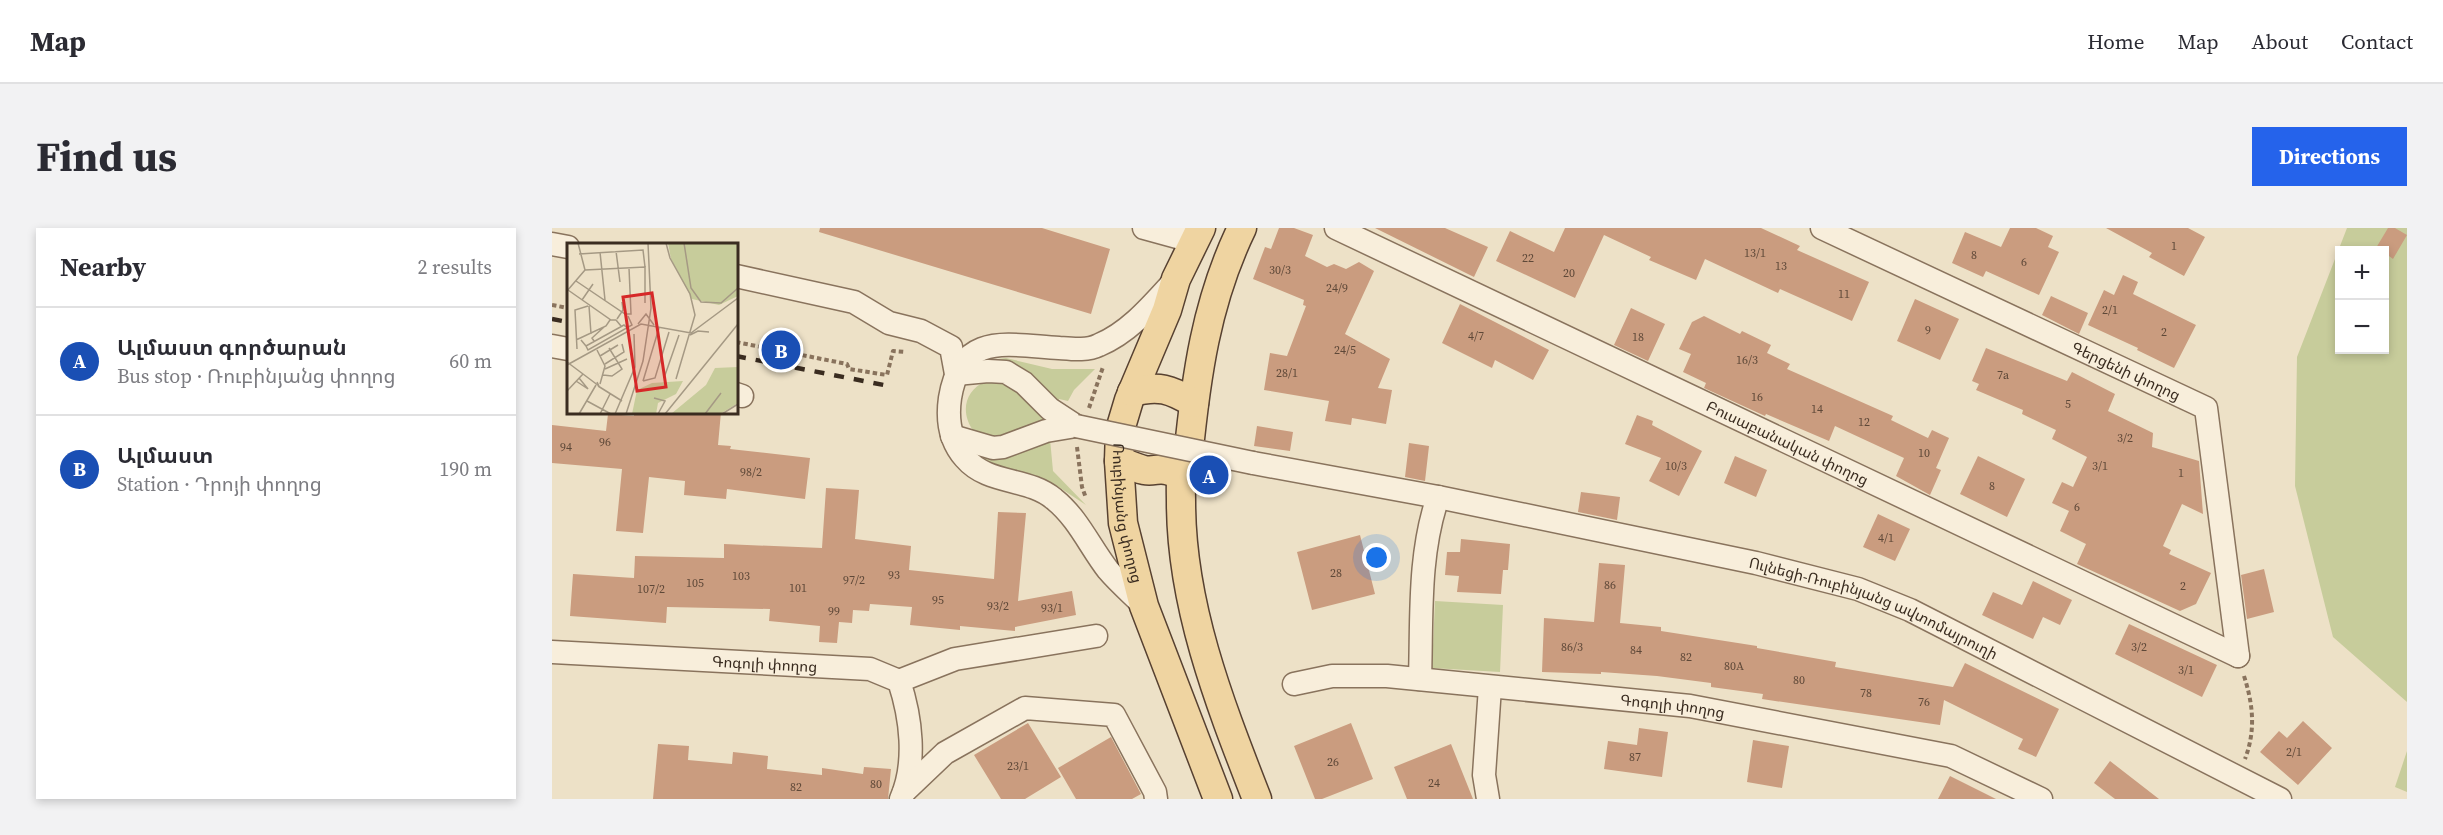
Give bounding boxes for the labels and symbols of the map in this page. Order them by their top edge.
house number: 1 [2171,238,2177,254]
inset map [567,243,738,414]
house number: 13/1 [1744,245,1766,261]
house number: 8 [1971,247,1977,263]
house number: 22 [1522,250,1534,266]
house number: 6 [2021,254,2027,270]
house number: 13 [1775,258,1787,274]
house number: 30/3 [1269,262,1291,278]
house number: 20 [1563,265,1575,281]
house number: 24/9 [1326,280,1348,296]
house number: 11 [1838,286,1850,302]
house number: 2/1 [2102,302,2118,318]
house number: 9 [1925,322,1931,338]
house number: 2 [2161,324,2167,340]
pin: B [762,328,800,372]
house number: 4/7 [1468,328,1484,344]
house number: 18 [1632,329,1644,345]
street label: Գերցենի փողոց [2068,336,2184,405]
house number: 24/5 [1334,342,1356,358]
house number: 16/3 [1736,352,1758,368]
house number: 28/1 [1276,365,1298,381]
house number: 7a [1997,367,2010,383]
house number: 16 [1751,389,1763,405]
street label: Բուսաբանական փողոց [1703,395,1872,490]
house number: 5 [2065,396,2071,412]
house number: 14 [1811,401,1823,417]
house number: 12 [1858,414,1870,430]
house number: 3/2 [2117,430,2133,446]
house number: 96 [599,434,611,450]
house number: 94 [560,439,572,455]
street label: Ռուբինյանց փողոց [1108,443,1148,585]
house number: 10 [1918,445,1930,461]
pin: A [1190,452,1228,498]
house number: 10/3 [1665,458,1687,474]
house number: 3/1 [2092,458,2108,474]
house number: 98/2 [740,464,762,480]
house number: 1 [2178,465,2184,481]
house number: 8 [1989,478,1995,494]
house number: 6 [2074,499,2080,515]
house number: 4/1 [1878,530,1894,546]
your location [1362,543,1391,572]
street label: Ուլնեցի-Ռուբինյանց ավտոմայրուղի [1747,551,2002,664]
house number: 28 [1330,565,1342,581]
house number: 93 [888,567,900,583]
house number: 103 [732,568,750,584]
house number: 97/2 [843,572,865,588]
house number: 105 [686,575,704,591]
house number: 86 [1604,577,1616,593]
house number: 2 [2180,578,2186,594]
house number: 101 [789,580,807,596]
house number: 107/2 [637,581,665,597]
house number: 95 [932,592,944,608]
house number: 93/2 [987,598,1009,614]
house number: 93/1 [1041,600,1063,616]
house number: 99 [828,603,840,619]
house number: 86/3 [1561,639,1583,655]
house number: 3/2 [2131,639,2147,655]
house number: 84 [1630,642,1642,658]
house number: 82 [1680,649,1692,665]
street label: Գոգոլի փողոց [712,650,818,677]
house number: 80A [1724,658,1744,674]
house number: 3/1 [2178,662,2194,678]
house number: 80 [1793,672,1805,688]
house number: 78 [1860,685,1872,701]
street label: Գոգոլի փողոց [1619,689,1727,723]
house number: 76 [1918,694,1930,710]
house number: 2/1 [2286,744,2302,760]
house number: 87 [1629,749,1641,765]
house number: 26 [1327,754,1339,770]
house number: 23/1 [1007,758,1029,774]
house number: 24 [1428,775,1440,791]
house number: 80 [870,776,882,792]
house number: 82 [790,779,802,795]

